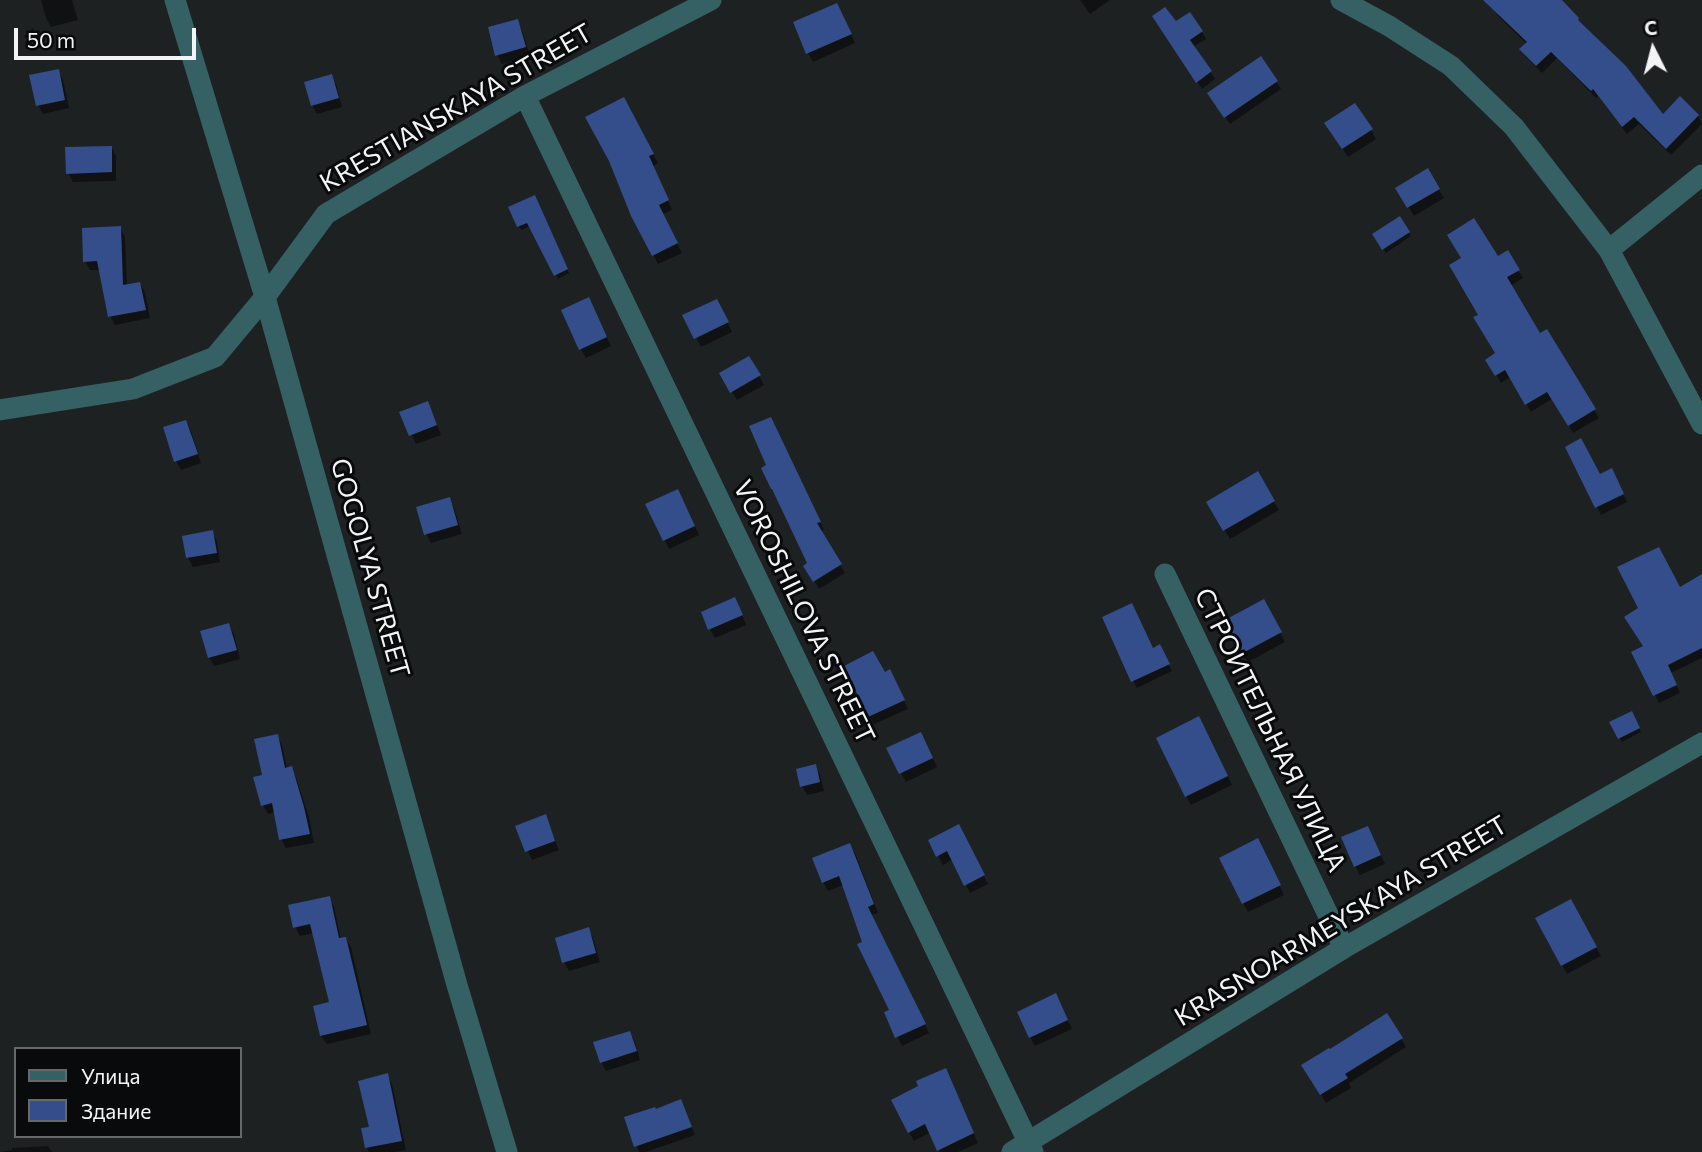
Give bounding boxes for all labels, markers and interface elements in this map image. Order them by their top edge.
scale bar [18,14,200,58]
north arrow [1618,14,1688,84]
text: С [1643,16,1658,40]
street label: KRESTIANSKAYA STREET [314,17,598,199]
text: 50 m [27,27,75,52]
street label: GOGOLYA STREET [324,455,416,681]
street label: VOROSHILOVA STREET [727,475,881,749]
street label: СТРОИТЕЛЬНАЯ УЛИЦА [1188,583,1352,877]
street label: KRASNOARMEYSKAYA STREET [1169,809,1513,1033]
legend [14,1047,242,1138]
text: Улица [81,1063,140,1088]
text: Здание [81,1098,151,1123]

